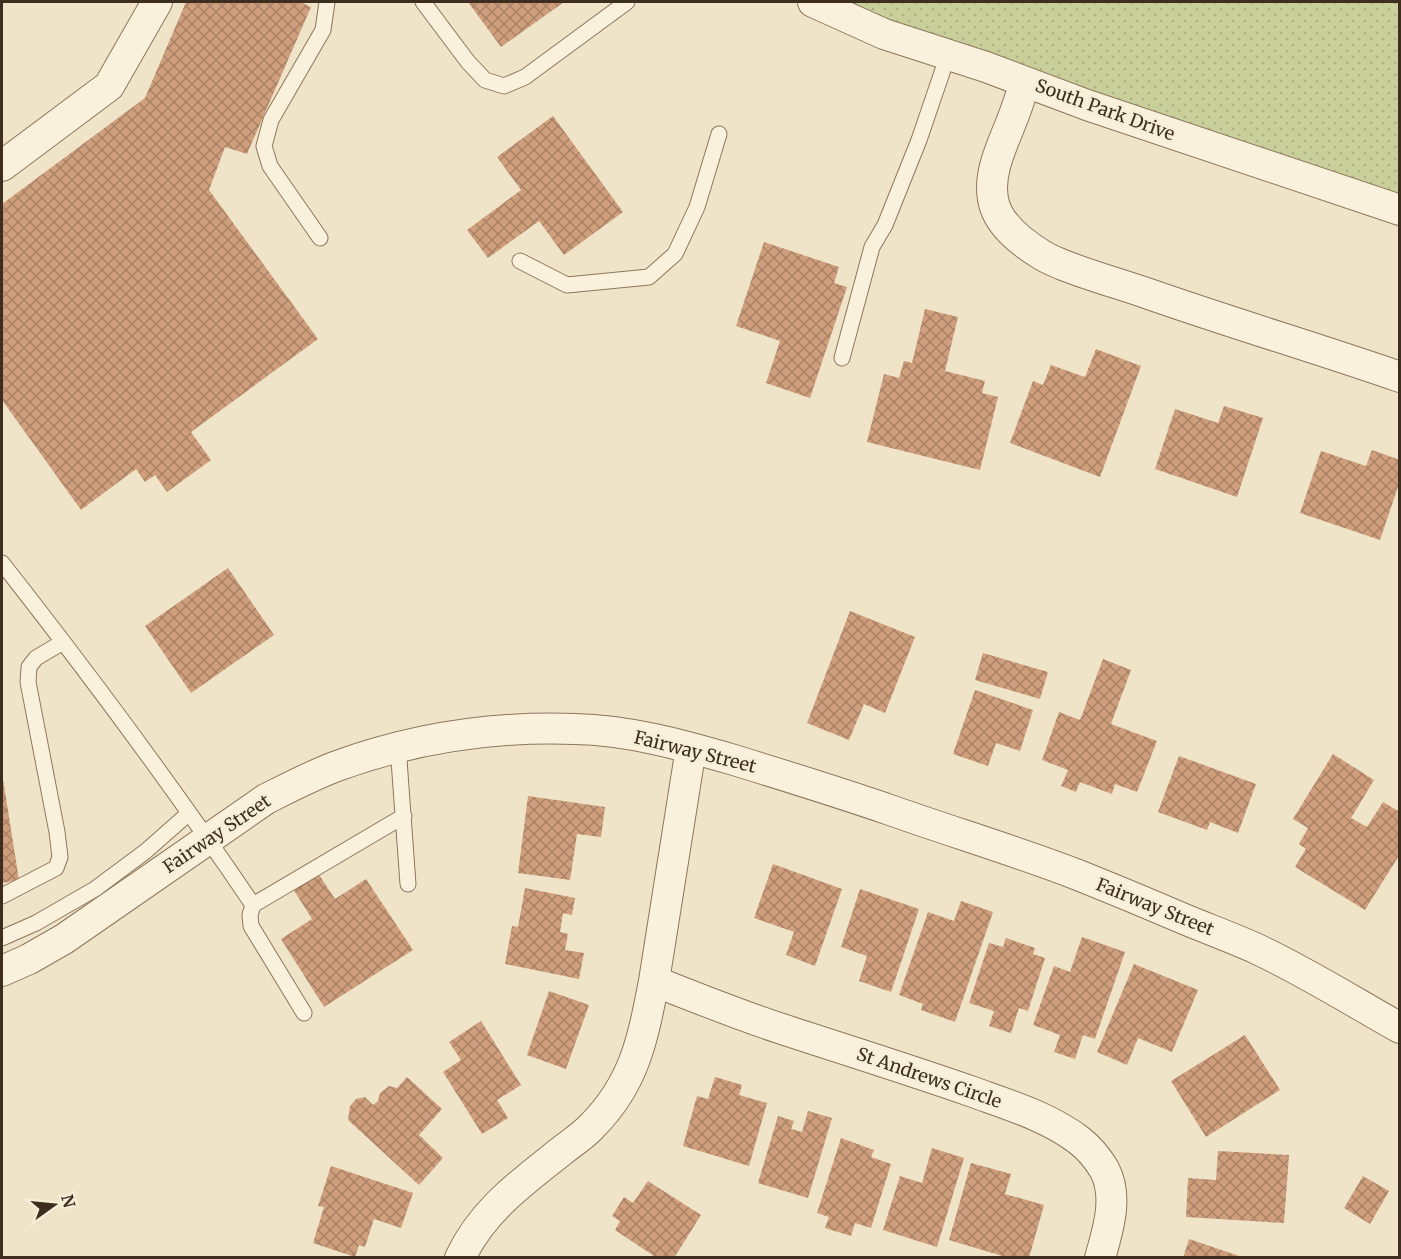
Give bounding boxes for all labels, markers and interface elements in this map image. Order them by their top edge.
street label: South Park Drive [1032,74,1178,145]
street label: Fairway Street [632,725,759,778]
street label: Fairway Street [158,789,275,878]
street label: Fairway Street [1093,872,1217,941]
street label: St Andrews Circle [854,1042,1005,1113]
north arrow [24,1175,84,1235]
text: N [57,1192,80,1210]

